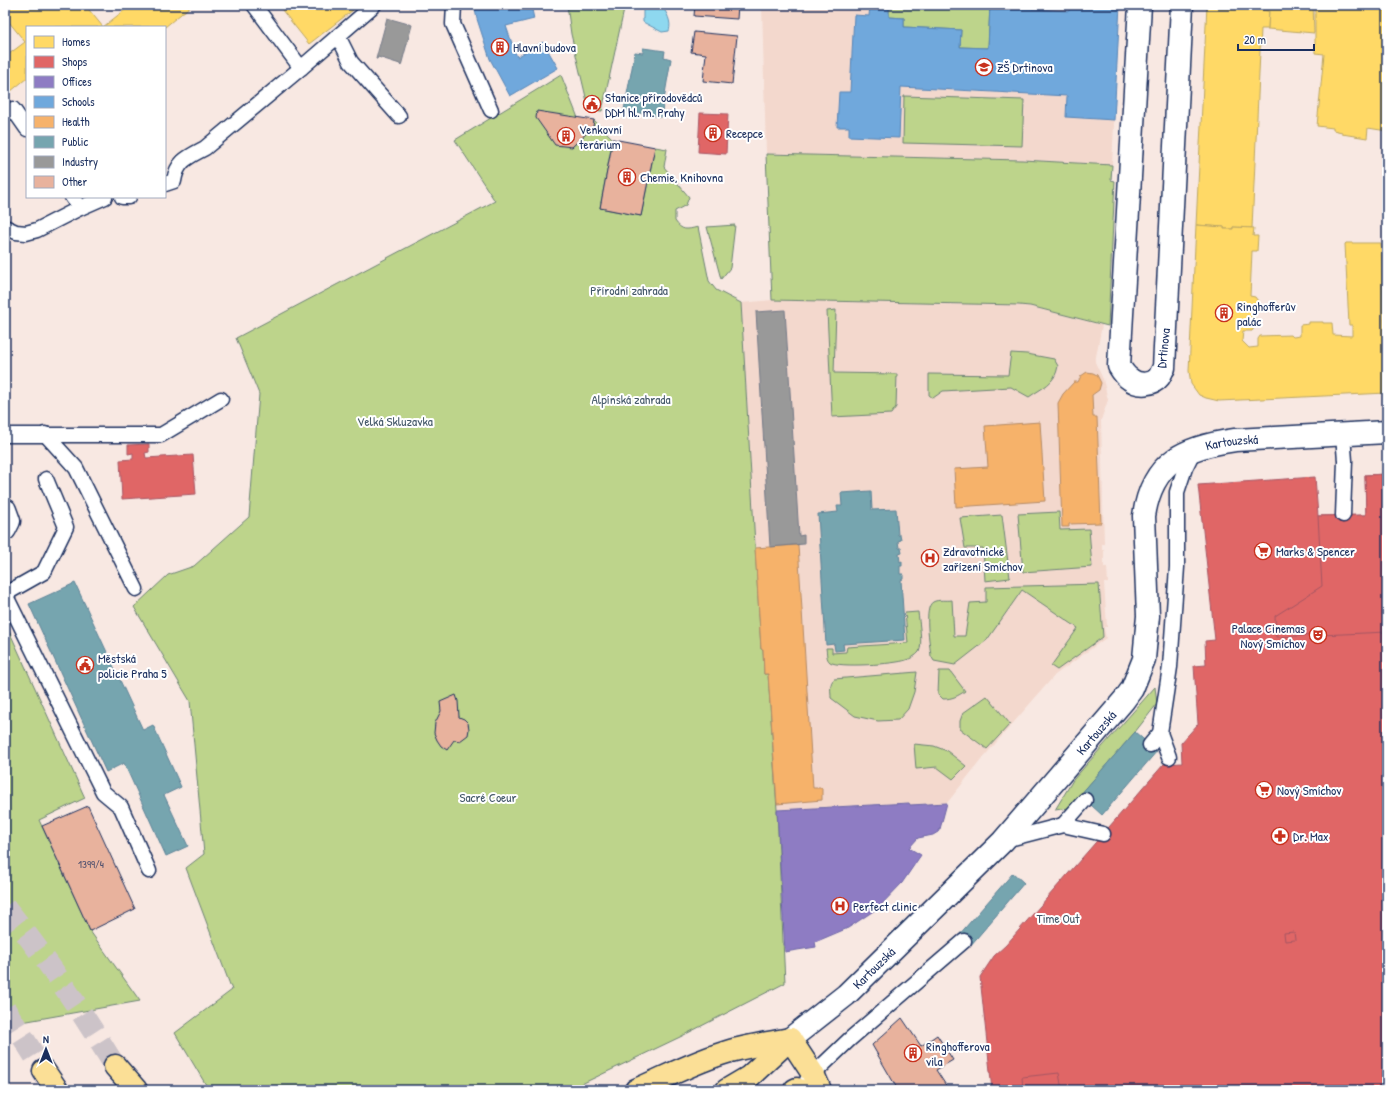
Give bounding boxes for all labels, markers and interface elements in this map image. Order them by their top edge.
legend [26,26,166,198]
scale bar [1238,26,1314,52]
text: 20 m [1244,31,1266,48]
text: Homes [62,33,90,50]
building icon: Hlavní budova [490,37,510,57]
place label: Hlavní budova [513,38,576,56]
text: Shops [62,53,88,70]
school or university icon: ZŠ Drtinova [974,57,994,77]
place label: ZŠ Drtinova [997,58,1053,76]
text: Offices [62,73,92,90]
place label: Stanice přírodovědců DDM hl. m. Prahy [605,88,702,121]
text: Schools [62,93,95,110]
public building icon: Stanice přírodovědců DDM hl. m. Prahy [582,94,602,114]
text: Health [62,113,89,130]
place label: Venkovní terárium [579,120,622,153]
building icon: Recepce [703,123,723,143]
place label: Recepce [726,124,763,142]
building icon: Venkovní terárium [556,126,576,146]
text: Public [62,133,88,150]
text: Industry [62,153,98,170]
building icon: Chemie, Knihovna [617,167,637,187]
place label: Chemie, Knihovna [640,168,723,186]
text: Other [62,173,88,190]
park label: Přírodní zahrada [590,281,668,299]
place label: Ringhofferův palác [1237,297,1296,330]
building icon: Ringhofferův palác [1214,303,1234,323]
street label: Drtinova [1152,327,1174,369]
park label: Alpínská zahrada [591,390,671,408]
park label: Velká Skluzavka [357,412,433,430]
street label: Kartouzská [1203,430,1259,454]
supermarket icon: Marks & Spencer [1253,541,1273,561]
place label: Zdravotnické zařízení Smíchov [943,542,1024,575]
place label: Marks & Spencer [1276,542,1355,560]
hospital icon: Zdravotnické zařízení Smíchov [920,548,940,568]
place label: Palace Cinemas Nový Smíchov [1232,619,1306,652]
theatre icon: Palace Cinemas Nový Smíchov [1308,625,1328,645]
place label: Městská policie Praha 5 [98,649,167,682]
public building icon: Městská policie Praha 5 [75,655,95,675]
street label: Kartouzská [1072,707,1120,759]
supermarket icon: Nový Smíchov [1254,780,1274,800]
place label: Nový Smíchov [1277,781,1342,799]
park label: Sacré Coeur [459,788,517,806]
pharmacy icon: Dr. Max [1270,826,1290,846]
place label: Dr. Max [1293,827,1329,845]
house number: 1399/4 [78,857,104,871]
hospital icon: Perfect clinic [830,896,850,916]
place label: Perfect clinic [853,897,917,915]
park label: Time Out [1037,909,1080,927]
street label: Kartouzská [848,943,899,993]
north arrow [26,1029,66,1069]
text: N [43,1032,49,1046]
place label: Ringhofferova vila [926,1037,990,1070]
building icon: Ringhofferova vila [903,1043,923,1063]

